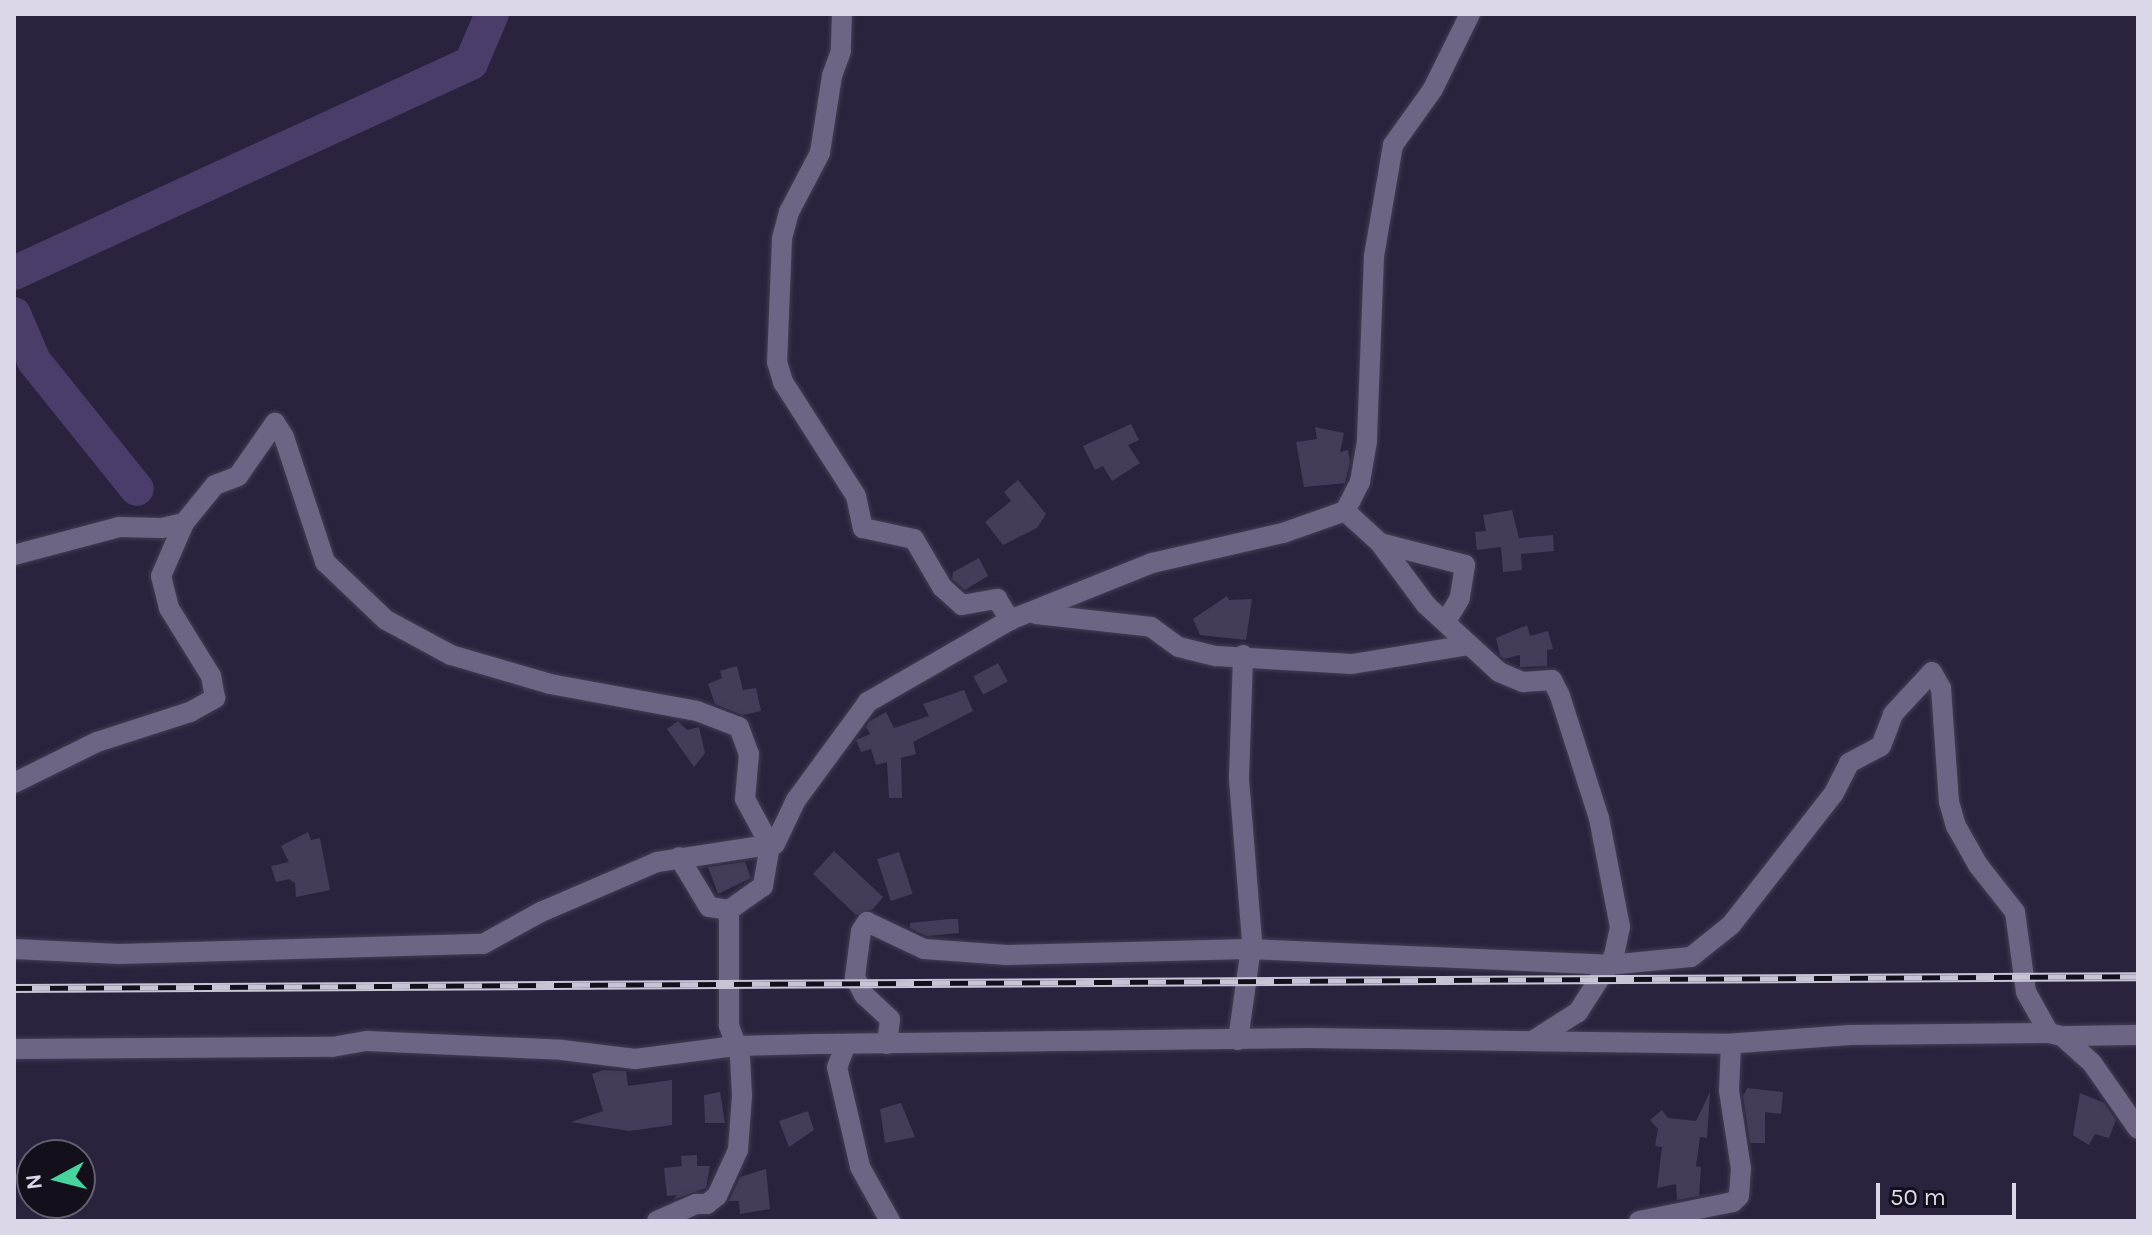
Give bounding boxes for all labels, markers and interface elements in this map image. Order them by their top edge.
north arrow [16,1139,96,1219]
scale bar [1880,1167,2020,1217]
text: N [20,1172,48,1191]
text: 50 m [1890,1183,1946,1211]

